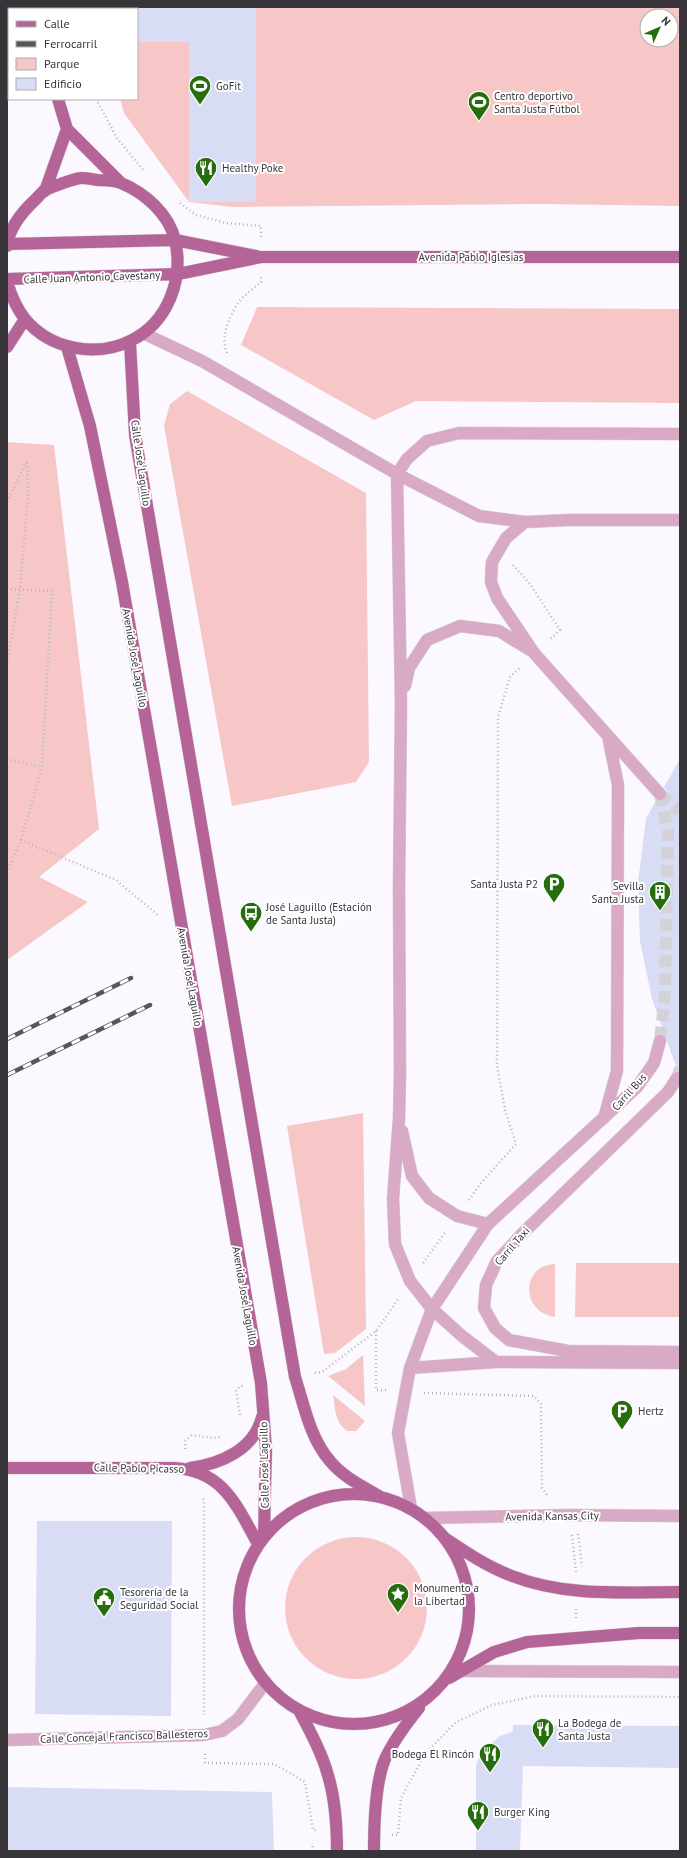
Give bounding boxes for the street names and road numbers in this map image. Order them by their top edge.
street label: Avenida Pablo Iglesias [419,250,524,264]
street label: Calle Juan Antonio Cavestany [23,268,161,286]
street label: Calle José Laguillo [128,419,154,507]
street label: Avenida José Laguillo [119,607,151,709]
street label: Avenida José Laguillo [174,926,206,1028]
street label: Carril Bus [609,1070,650,1113]
street label: Carril Taxi [491,1224,533,1268]
street label: Avenida José Laguillo [229,1245,261,1347]
street label: Calle José Laguillo [256,1421,272,1509]
street label: Calle Pablo Picasso [94,1460,184,1476]
street label: Avenida Kansas City [505,1508,600,1524]
street label: Calle Concejal Francisco Ballesteros [40,1726,209,1746]

